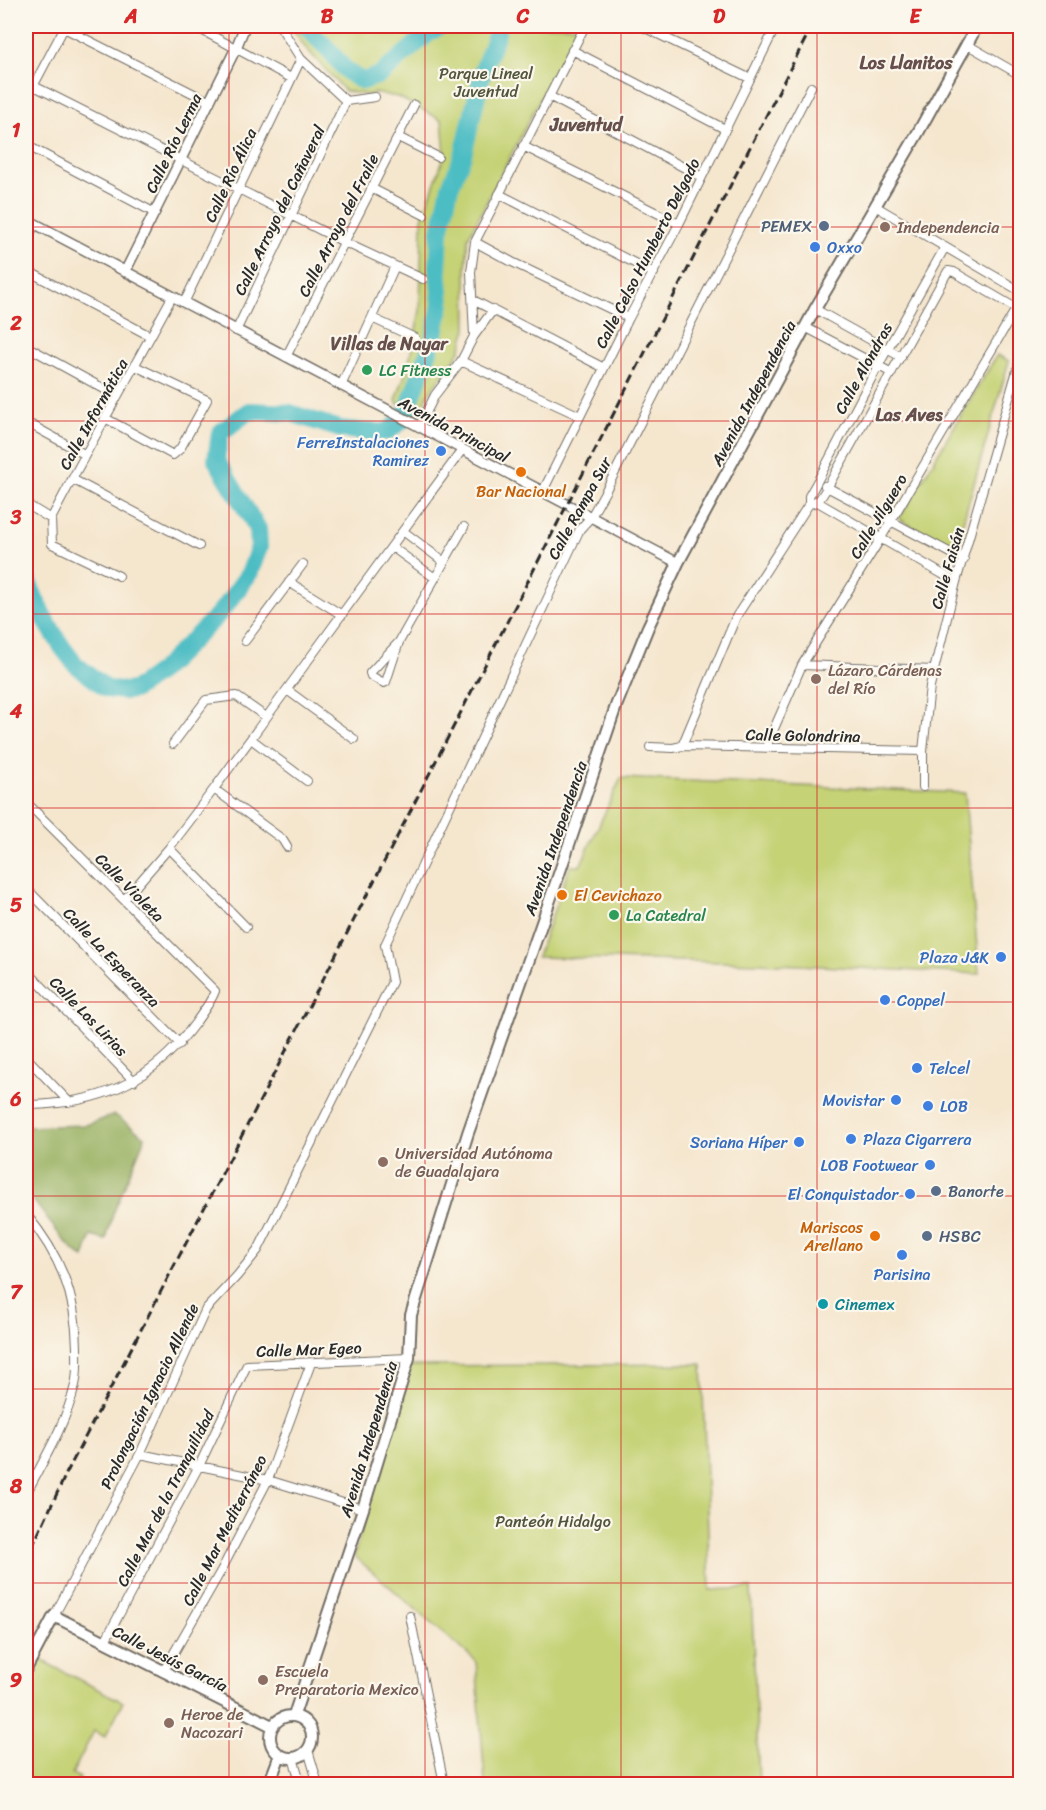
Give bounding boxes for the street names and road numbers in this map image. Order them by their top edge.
street label: Calle Río Lerma [137,87,211,198]
street label: Calle Arroyo del Cañaveral [226,120,334,300]
street label: Calle Río Álica [196,122,265,227]
street label: Calle Arroyo del Fraile [290,148,387,302]
street label: Calle Celso Humberto Delgado [587,153,708,354]
street label: Avenida Independencia [702,314,805,472]
street label: Calle Alondras [826,316,901,420]
street label: Calle Informática [51,352,137,475]
street label: Avenida Principal [392,387,515,471]
street label: Calle Rampa Sur [539,450,620,565]
street label: Calle Jilguero [841,468,915,565]
street label: Calle Faisán [922,523,973,612]
street label: Calle Golondrina [745,720,861,751]
street label: Avenida Independencia [515,756,596,920]
street label: Calle Violeta [88,845,172,929]
street label: Calle La Esperanza [56,900,168,1014]
street label: Calle Los Lirios [42,969,136,1064]
street label: Prolongación Ignacio Allende [92,1298,207,1494]
street label: Calle Mar Egeo [256,1333,362,1366]
street label: Avenida Independencia [331,1357,406,1522]
street label: Calle Mar de la Tranquilidad [108,1403,223,1592]
street label: Calle Mar Mediterráneo [174,1449,275,1611]
street label: Calle Jesús García [107,1617,234,1700]

